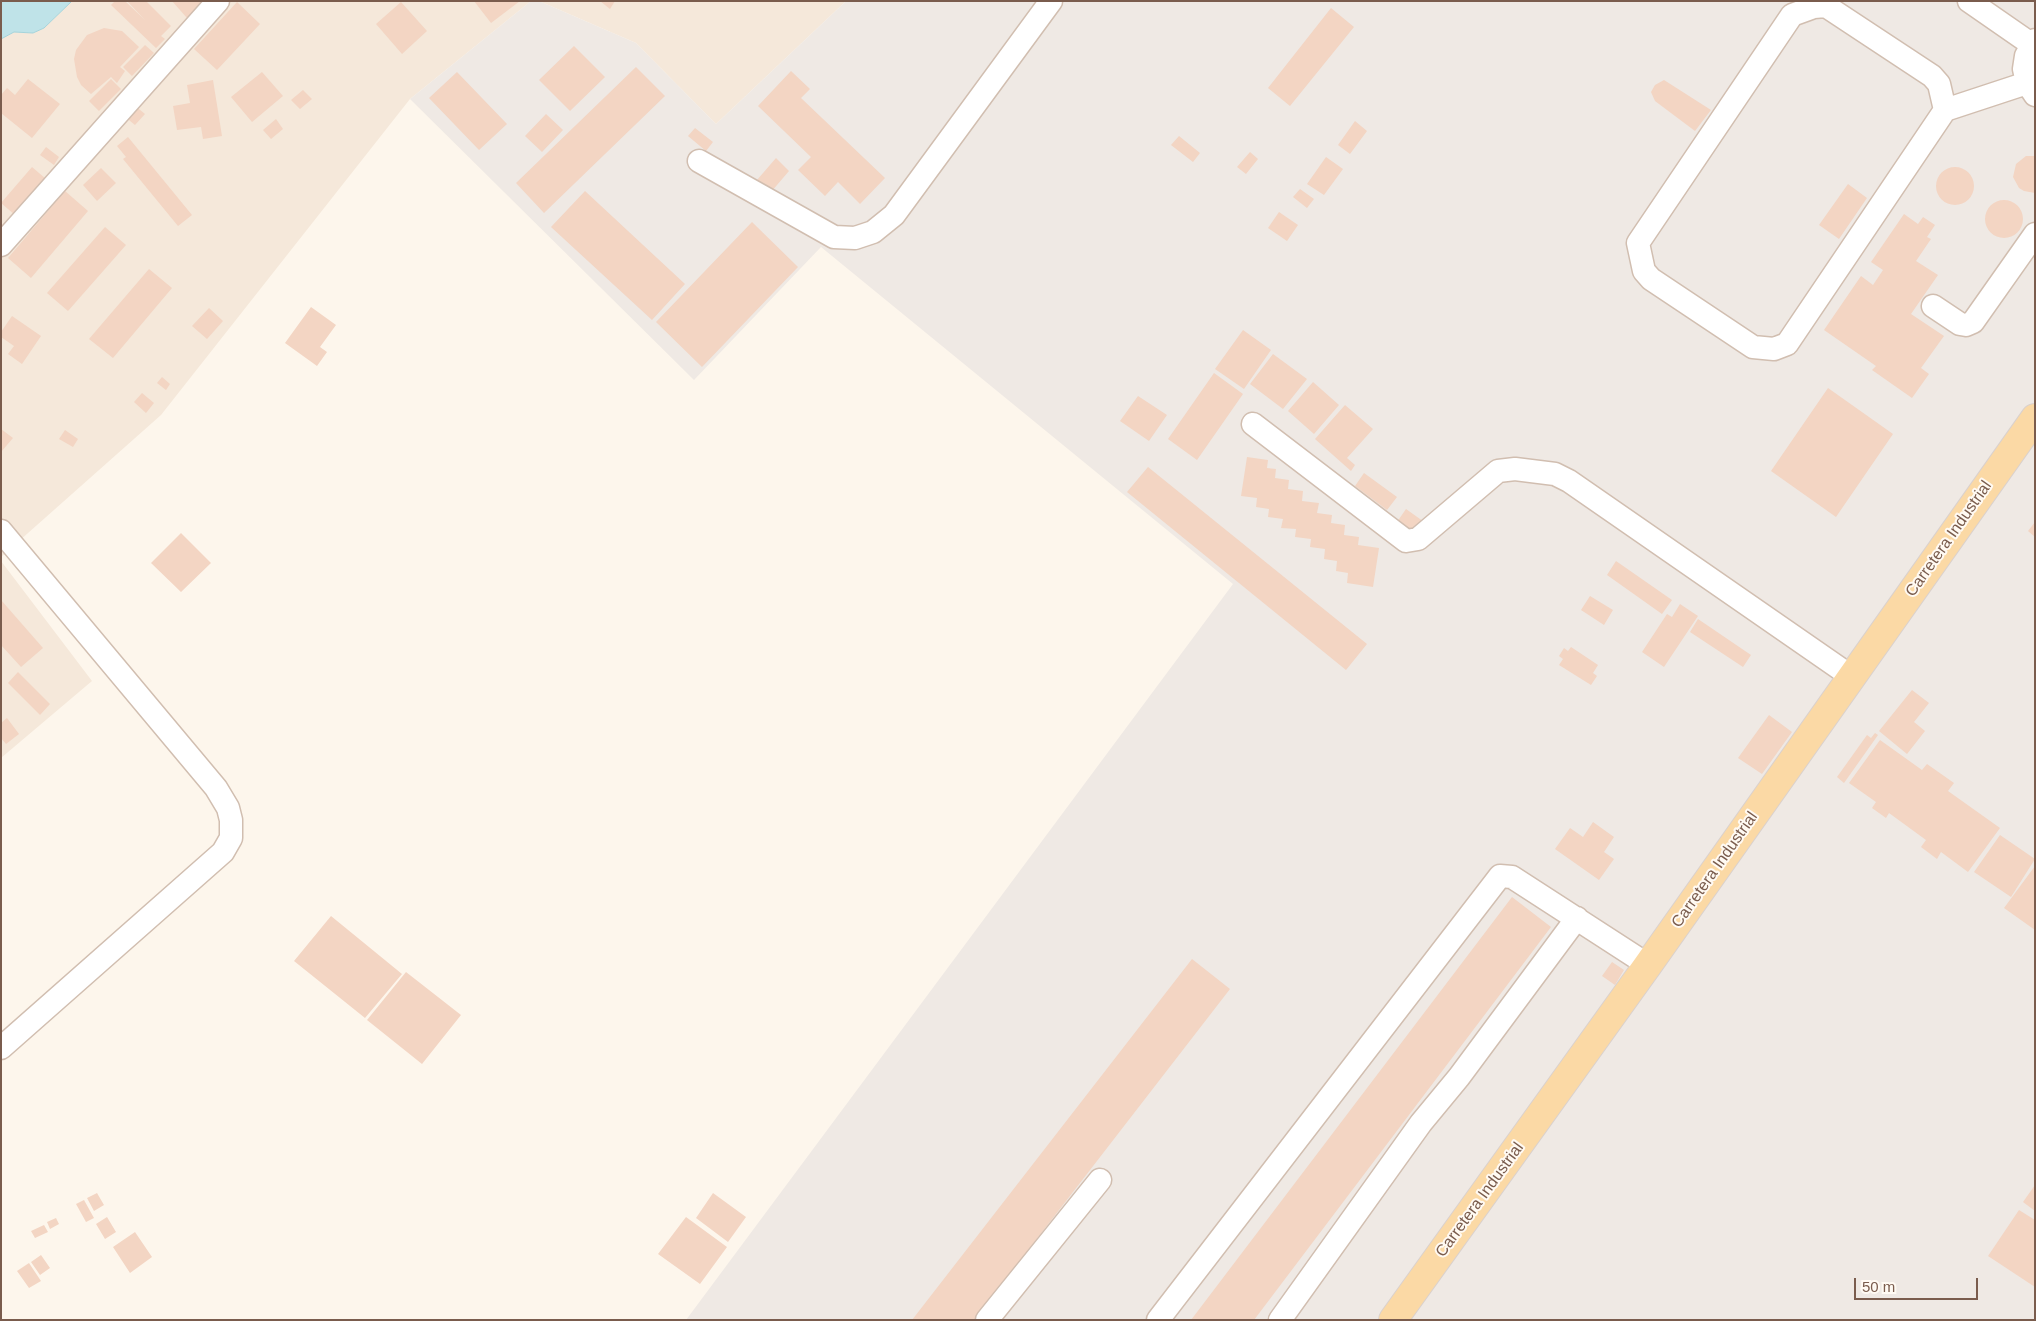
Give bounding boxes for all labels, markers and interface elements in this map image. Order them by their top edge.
street label: Carretera Industrial [1902,477,1996,601]
street label: Carretera Industrial [1668,808,1762,932]
street label: Carretera Industrial [1432,1139,1528,1261]
scale bar [1856,1268,1980,1300]
text: 50 m [1862,1278,1895,1295]

